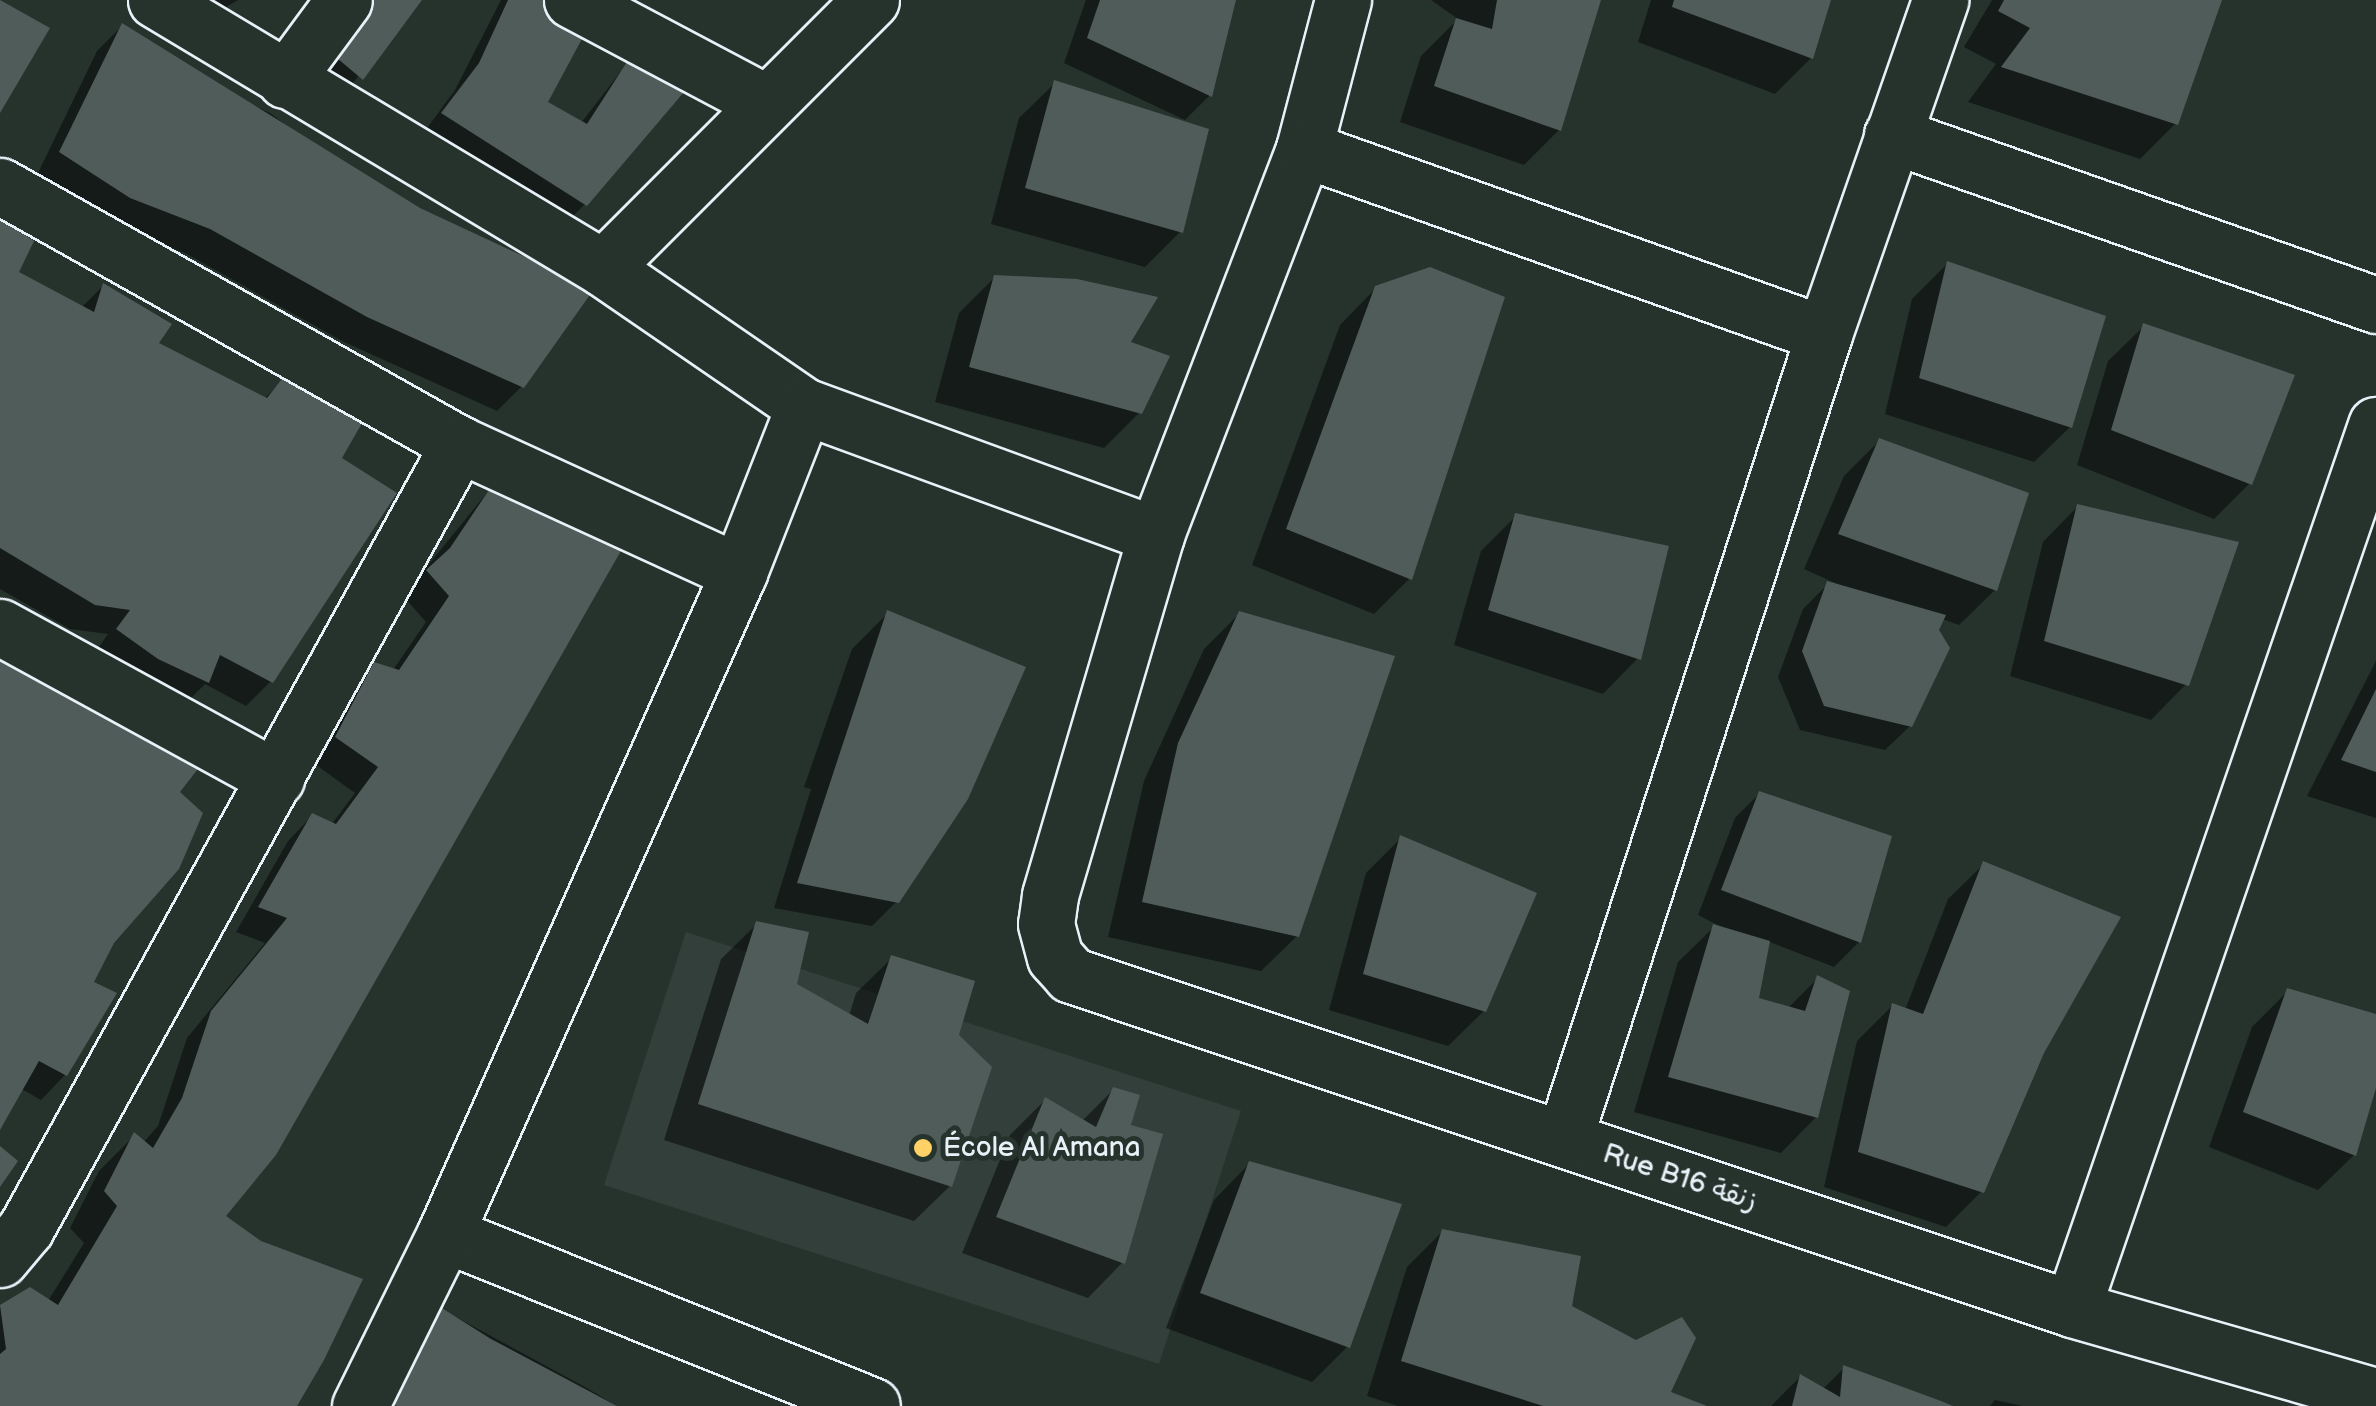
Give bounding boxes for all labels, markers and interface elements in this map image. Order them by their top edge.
place label: École Al Amana [943,1131,1141,1165]
marker: École Al Amana [912,1137,934,1159]
street label: Rue B16 زنقة [1599,1137,1761,1219]

